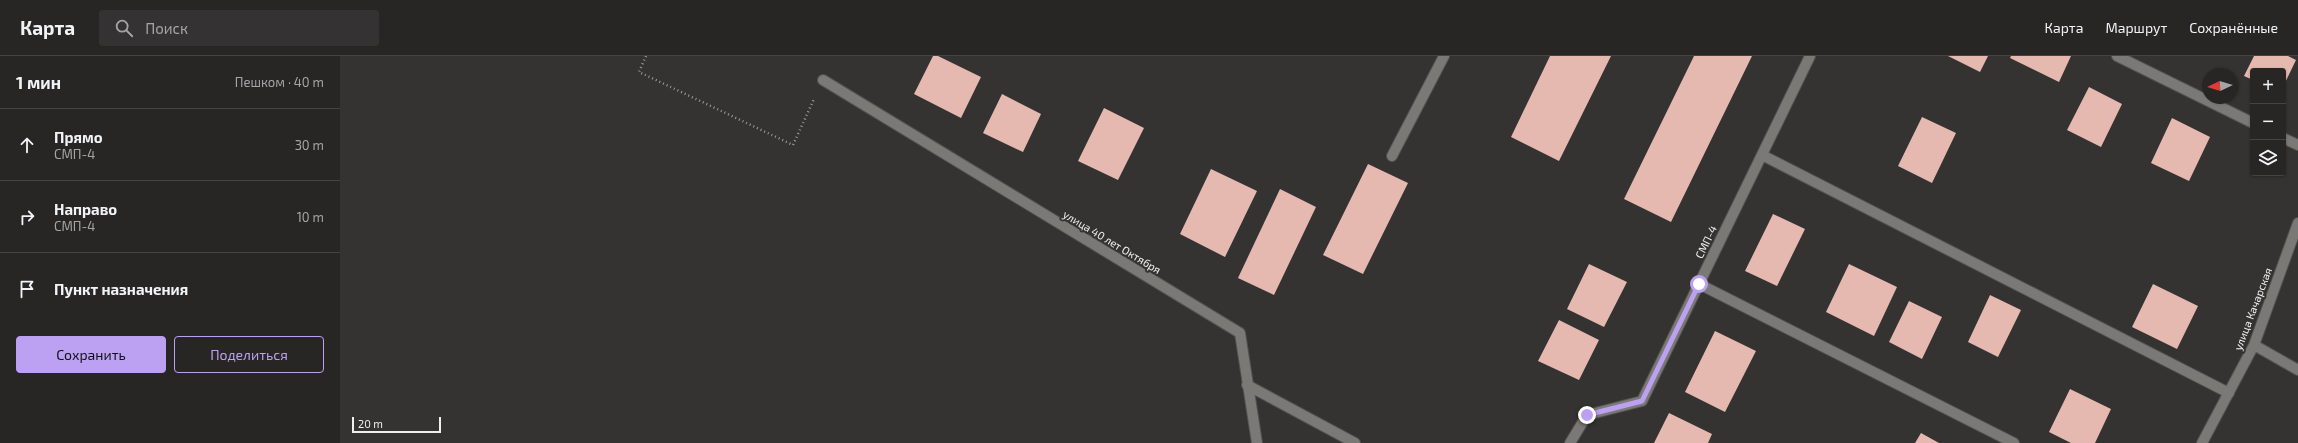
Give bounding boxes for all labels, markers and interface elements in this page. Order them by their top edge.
search box [99,10,379,46]
text: Карта [20,16,75,39]
icon: search [113,17,135,39]
text: Поиск [145,19,188,37]
text: Карта [2045,19,2083,36]
text: Маршрут [2105,19,2167,36]
text: Сохранённые [2189,19,2278,36]
north arrow [2202,68,2238,104]
map controls [2250,68,2286,176]
button: + [2250,68,2286,104]
text: 1 мин [16,72,61,92]
text: Пешком · 40 m [235,74,324,90]
button: − [2250,104,2286,140]
text: Прямо [54,128,103,146]
icon: ahead [16,134,38,156]
text: 30 m [295,137,324,153]
button: layers [2250,140,2286,176]
text: СМП-4 [54,146,95,162]
text: Направо [54,200,117,218]
icon: right [16,206,38,228]
street label: улица 40 лет Октября [1060,207,1164,277]
text: 10 m [297,209,324,225]
text: СМП-4 [54,218,95,234]
street label: СМП-4 [1692,223,1719,260]
street label: улица Качарская [2231,266,2275,352]
route start [1690,275,1708,293]
icon: arrive [16,278,38,300]
text: Пункт назначения [54,280,188,298]
button: Сохранить [16,336,166,373]
button: Поделиться [174,336,324,373]
route end [1578,406,1596,424]
scale bar [352,415,441,434]
text: 20 m [358,417,383,430]

